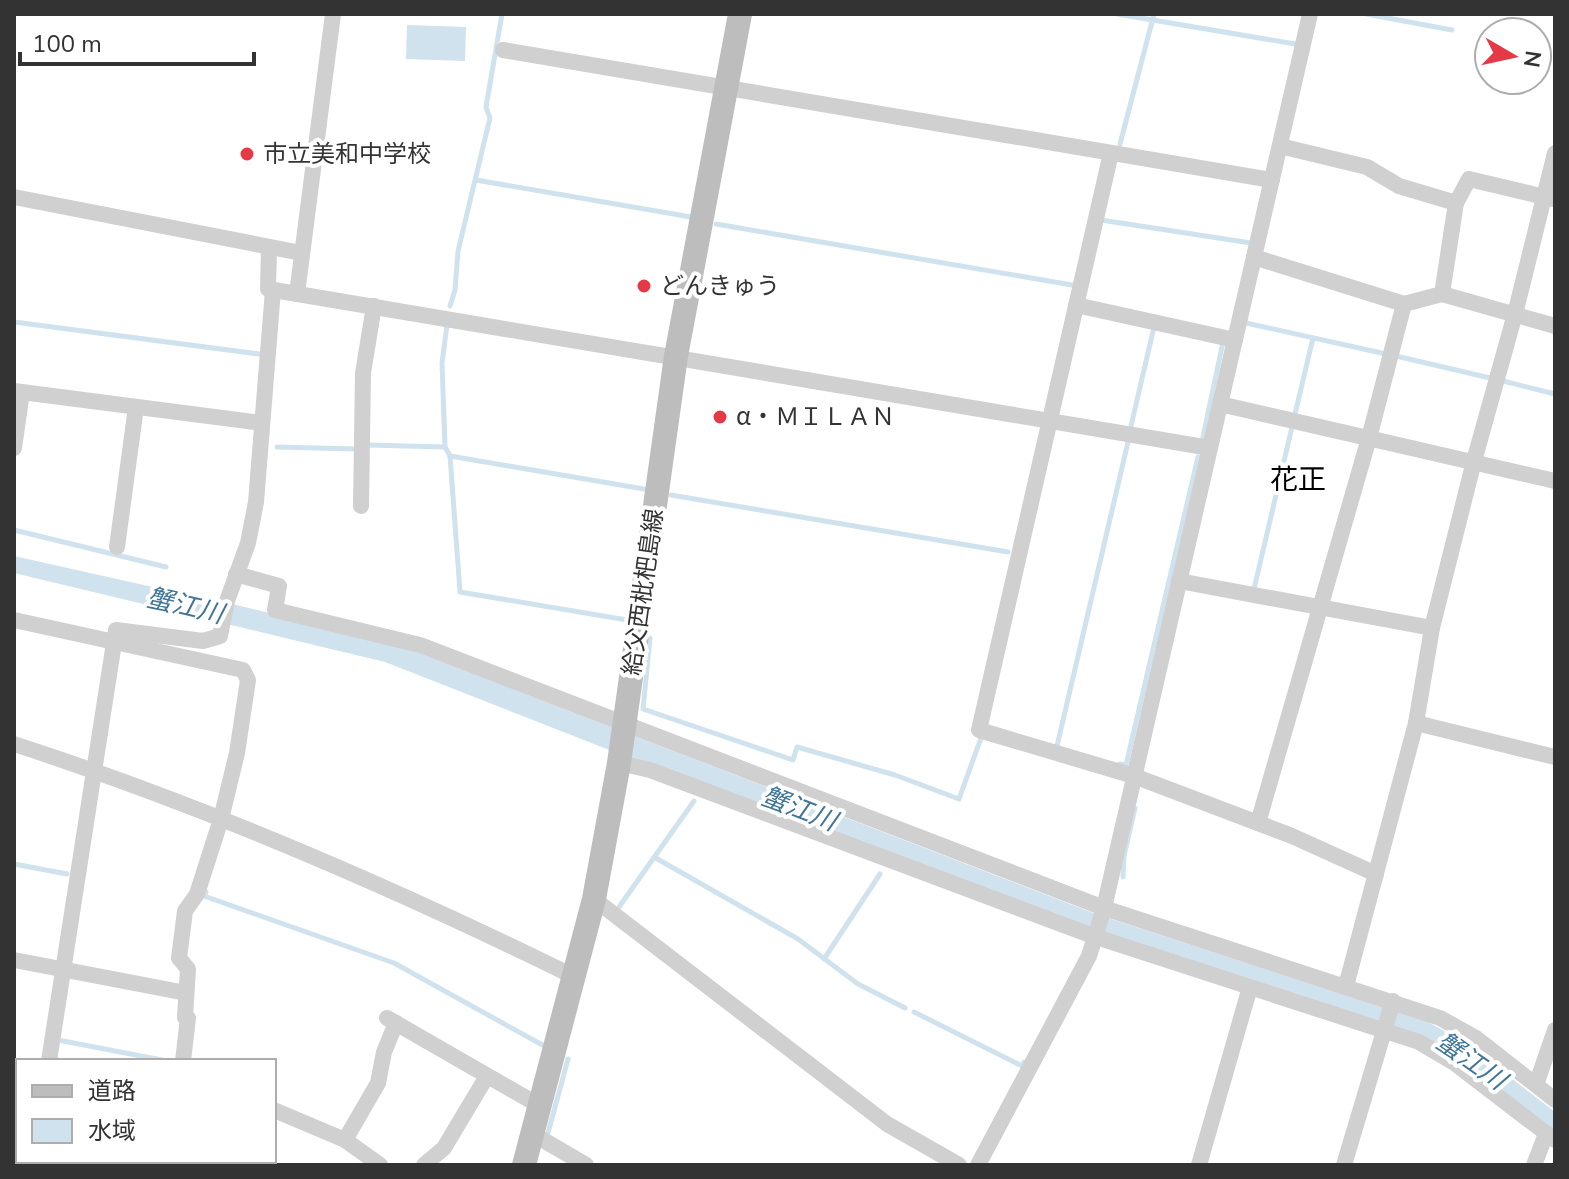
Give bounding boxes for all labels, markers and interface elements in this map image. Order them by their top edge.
scale bar [20,16,254,66]
north arrow [1473,16,1553,96]
text: 100 m [32,28,102,60]
text: N [1516,48,1548,69]
place label: 市立美和中学校 [263,138,431,170]
marker: 市立美和中学校 [238,145,256,163]
place label: どんきゅう [660,270,780,302]
marker: どんきゅう [635,277,653,295]
place label: α・ＭＩＬＡＮ [736,401,895,433]
marker: α・ＭＩＬＡＮ [711,408,729,426]
district label: 花正 [1270,461,1326,499]
street label: 給父西枇杷島線 [615,507,671,677]
water label: 蟹江川 [143,580,230,632]
water label: 蟹江川 [756,779,844,840]
water label: 蟹江川 [1429,1024,1515,1099]
legend [16,1059,276,1163]
text: 道路 [88,1075,136,1107]
text: 水域 [88,1115,136,1147]

